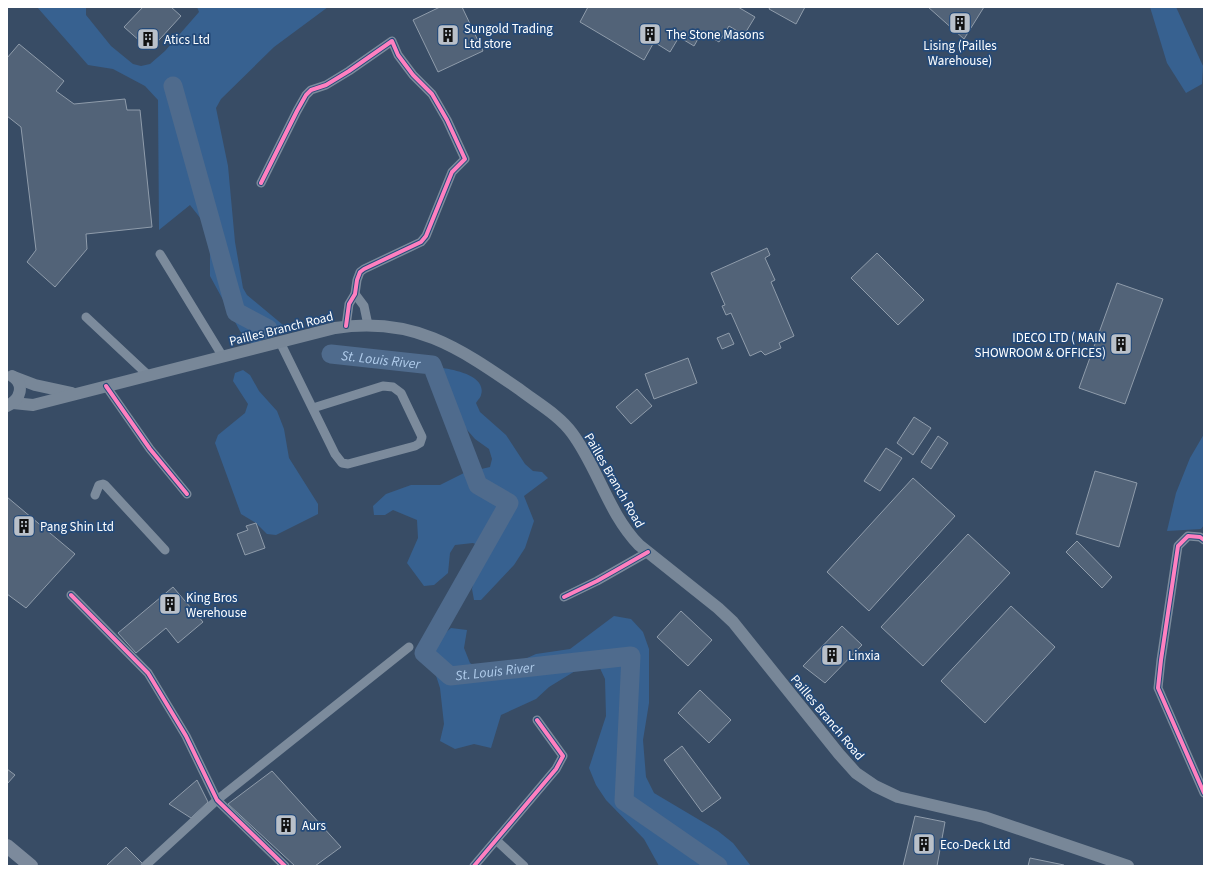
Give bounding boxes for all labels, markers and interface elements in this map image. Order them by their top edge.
building icon: Lising (Pailles Warehouse) [947,10,973,36]
place label: Sungold Trading Ltd store [464,20,553,53]
building icon: The Stone Masons [637,21,663,47]
building icon: Sungold Trading Ltd store [435,22,461,48]
building icon: Atics Ltd [135,26,161,52]
place label: The Stone Masons [666,26,765,44]
place label: Atics Ltd [164,31,210,49]
place label: Lising (Pailles Warehouse) [923,37,997,70]
street label: Pailles Branch Road [227,307,335,351]
place label: IDECO LTD ( MAIN SHOWROOM & OFFICES) [975,329,1106,362]
building icon: IDECO LTD ( MAIN SHOWROOM & OFFICES) [1108,331,1134,357]
water label: St. Louis River [340,346,422,375]
street label: Pailles Branch Road [580,430,649,531]
building icon: Pang Shin Ltd [11,513,37,539]
place label: Pang Shin Ltd [40,518,114,536]
place label: King Bros Werehouse [186,589,247,622]
building icon: King Bros Werehouse [157,591,183,617]
building icon: Linxia [819,642,845,668]
place label: Linxia [848,647,880,665]
water label: St. Louis River [454,658,537,686]
street label: Pailles Branch Road [786,671,868,764]
building icon: Aurs [273,812,299,838]
place label: Aurs [302,817,327,835]
building icon: Eco-Deck Ltd [911,831,937,857]
place label: Eco-Deck Ltd [940,836,1010,854]

